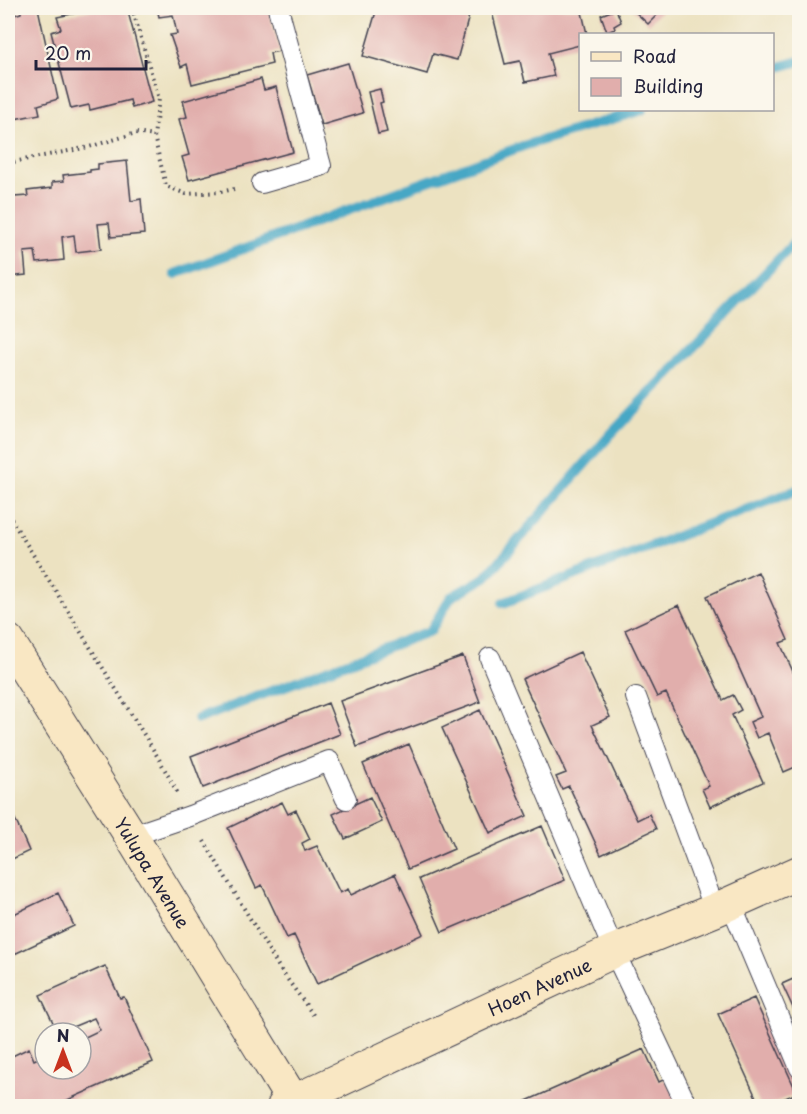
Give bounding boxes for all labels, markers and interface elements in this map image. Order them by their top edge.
scale bar [36,33,146,71]
legend [579,33,774,111]
text: 20 m [45,39,91,66]
text: Road [633,42,677,69]
text: Building [633,72,703,99]
street label: Yulupa Avenue [109,811,198,933]
street label: Hoen Avenue [483,950,596,1022]
north arrow [33,1021,93,1081]
text: N [57,1023,69,1047]

